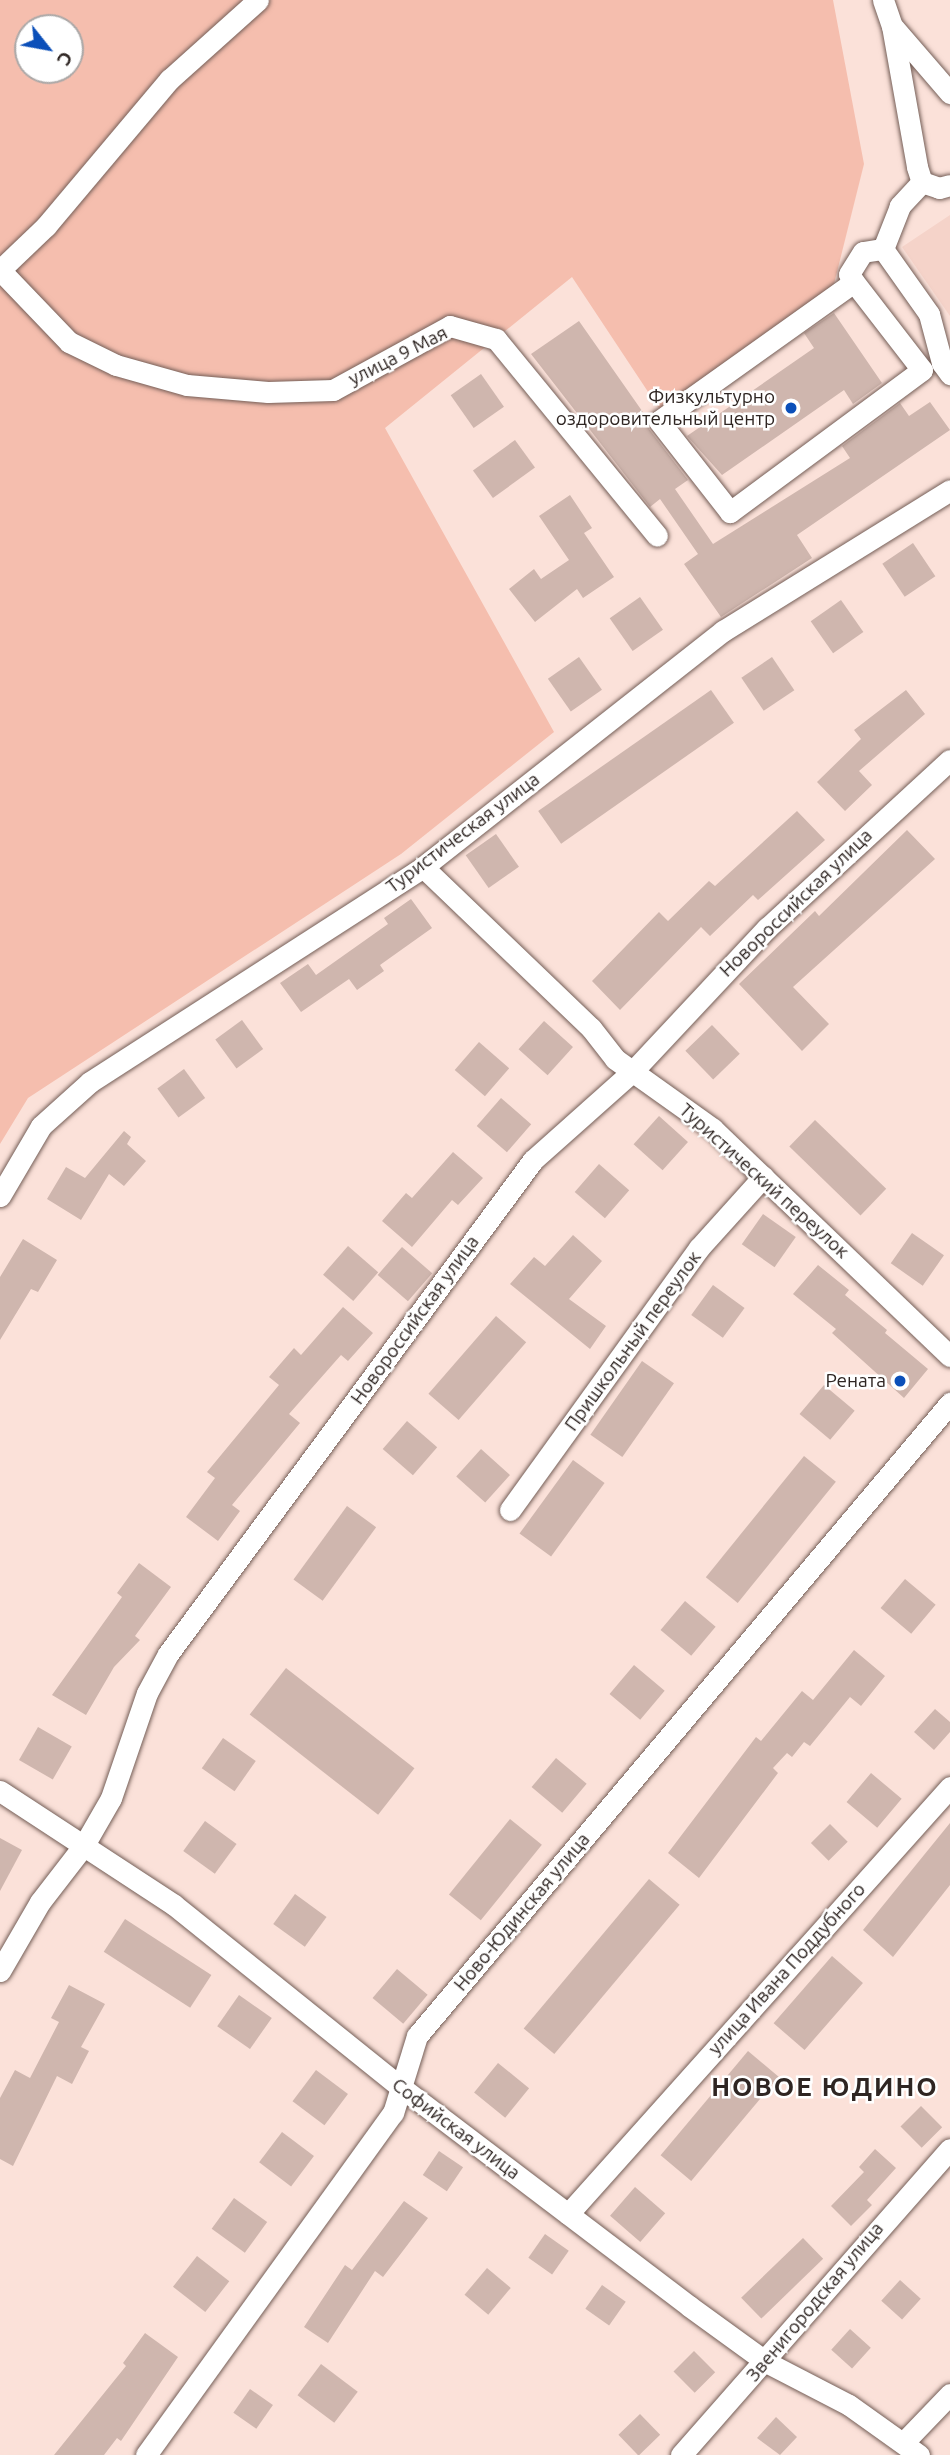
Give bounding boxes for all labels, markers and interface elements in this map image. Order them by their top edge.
north arrow [14,14,84,84]
text: С [53,48,78,70]
street label: улица 9 Мая [345,321,451,391]
place label: Физкультурно оздоровительный центр [556,386,775,430]
marker: Физкультурно оздоровительный центр [781,398,801,418]
street label: Туристическая улица [382,768,544,898]
street label: Новороссийская улица [715,824,877,982]
street label: Туристический переулок [674,1099,854,1263]
street label: Новороссийская улица [346,1231,484,1409]
street label: Пришкольный переулок [560,1247,706,1435]
place label: Рената [825,1370,886,1392]
marker: Рената [892,1373,908,1389]
street label: Ново-Юдинская улица [449,1828,595,1996]
street label: улица Ивана Поддубного [704,1878,870,2060]
district label: НОВОЕ ЮДИНО [713,2071,937,2103]
street label: Софийская улица [387,2073,525,2185]
street label: Звенигородская улица [742,2218,888,2386]

